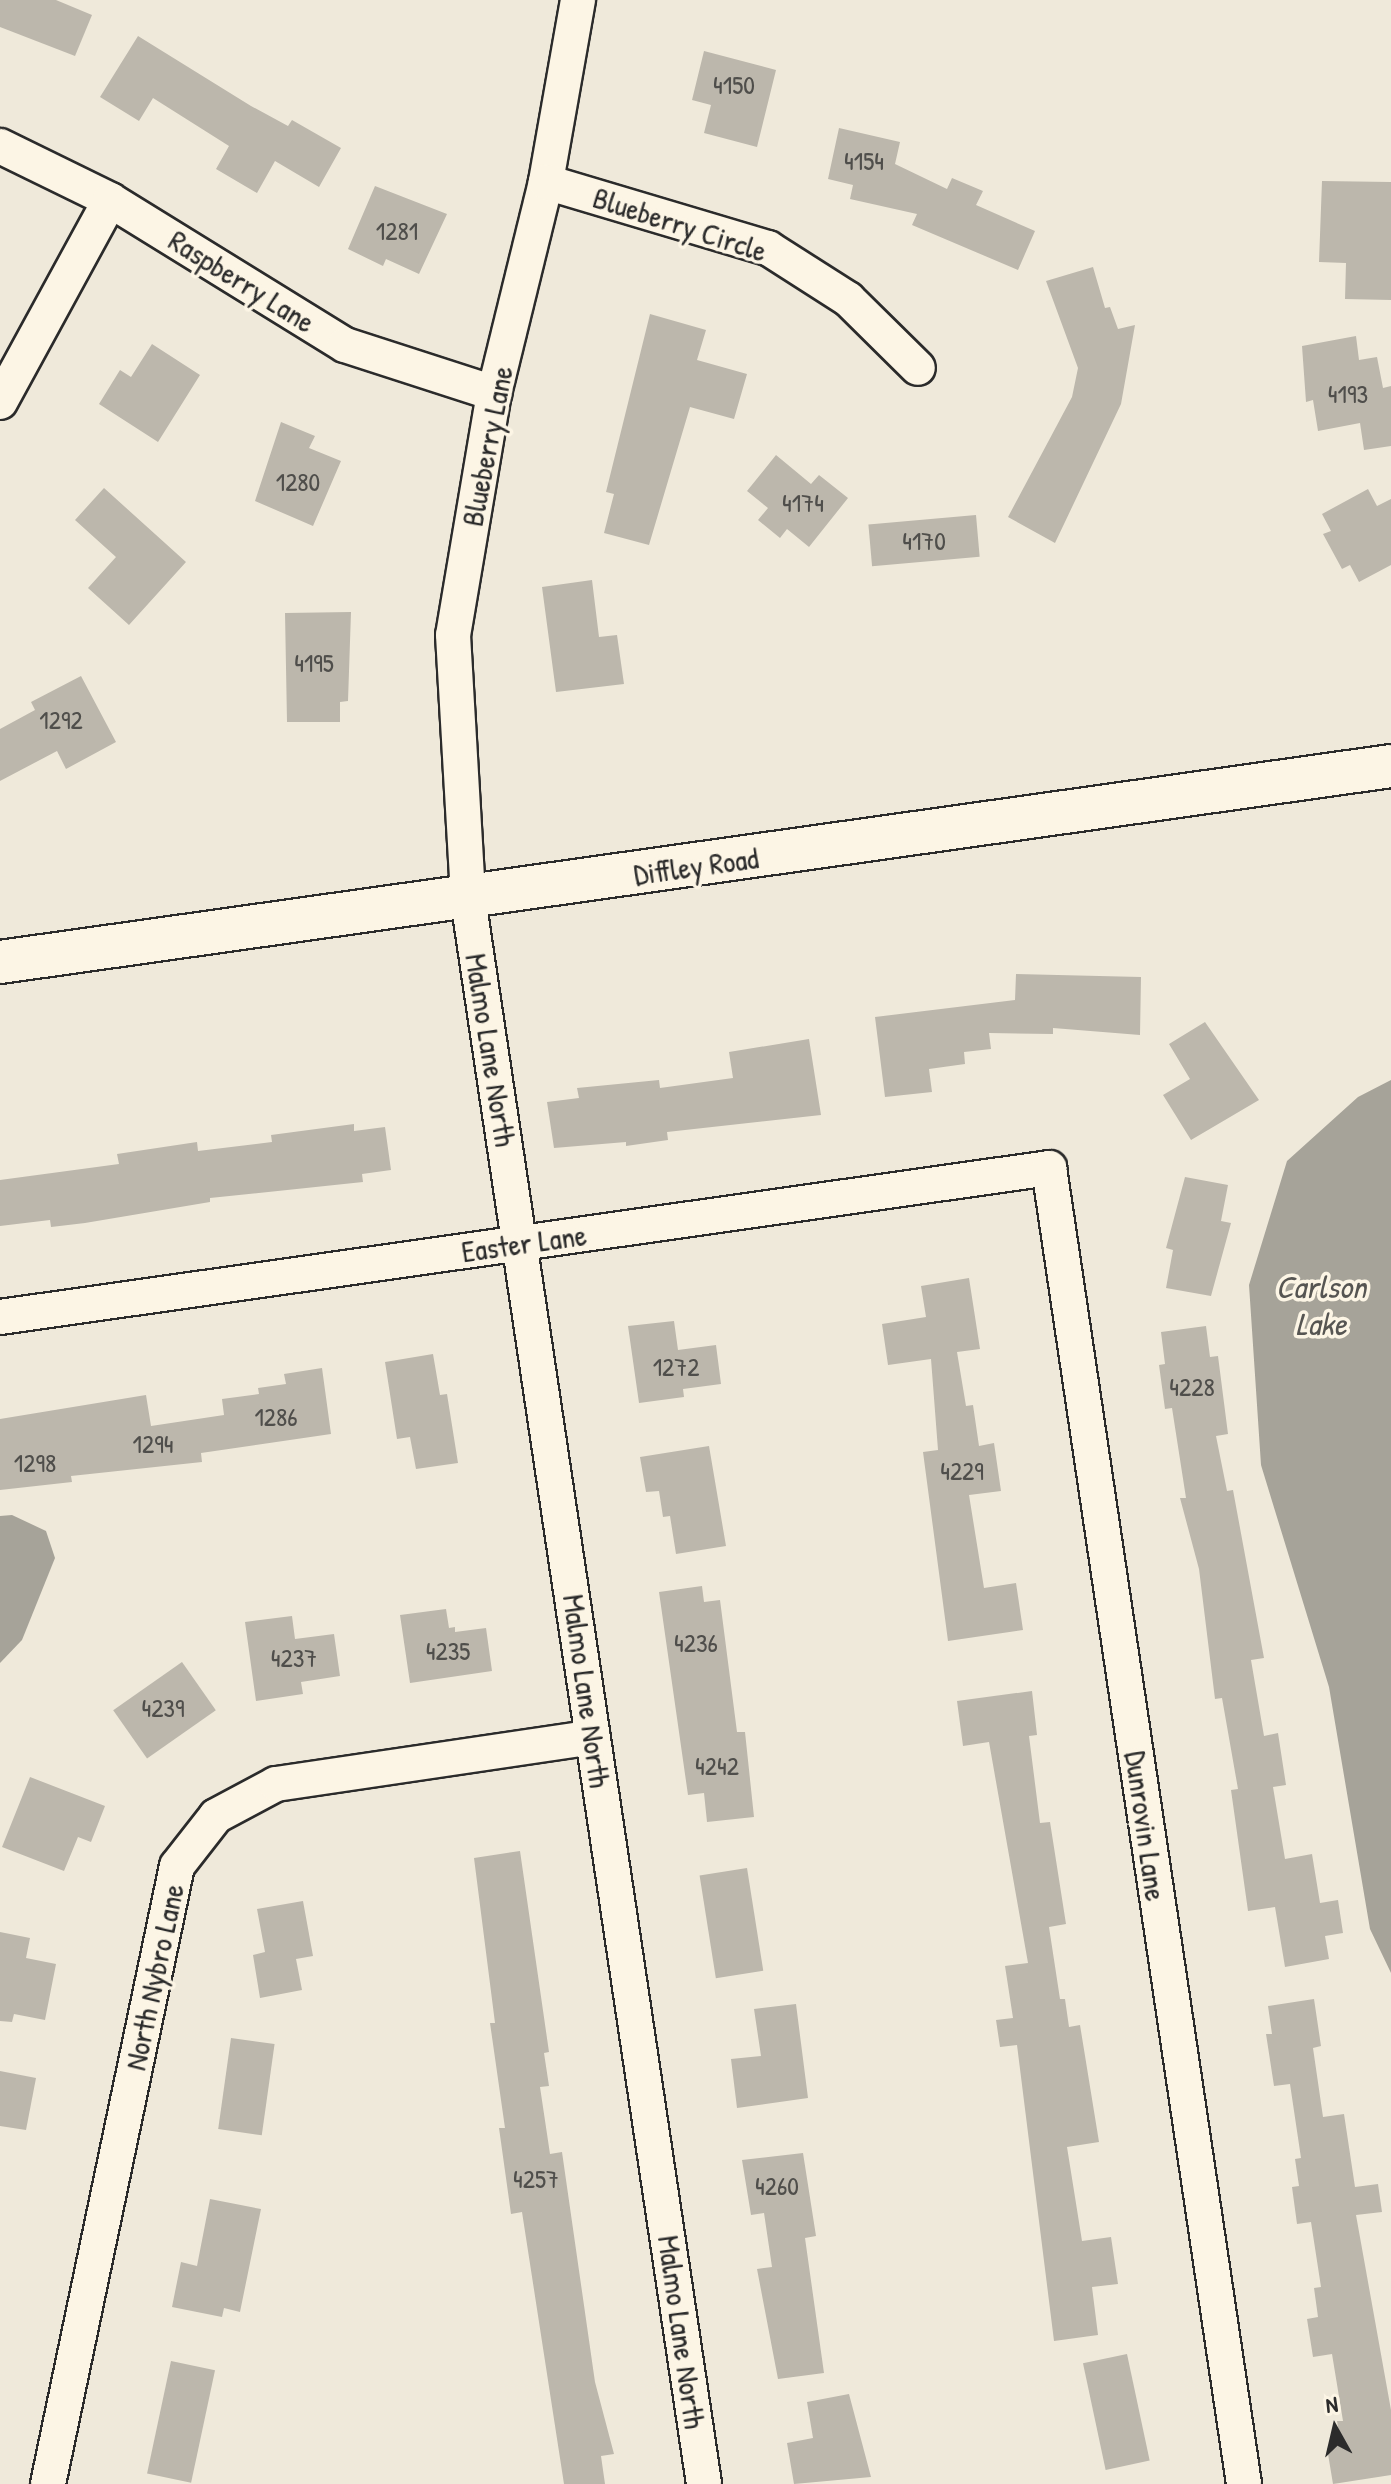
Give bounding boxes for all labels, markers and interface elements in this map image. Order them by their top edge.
house number: 4150 [713,69,755,101]
house number: 4154 [844,145,884,177]
street label: Blueberry Circle [589,179,771,269]
house number: 1281 [376,215,418,247]
street label: Raspberry Lane [162,222,322,340]
street label: Blueberry Lane [454,363,520,529]
house number: 4193 [1328,378,1368,410]
house number: 1280 [276,466,320,498]
house number: 4174 [782,487,824,519]
house number: 4170 [902,525,946,557]
house number: 4195 [294,647,334,679]
house number: 1292 [39,704,83,736]
street label: Diffley Road [631,839,761,893]
street label: Malmo Lane North [458,951,524,1149]
street label: Easter Lane [459,1216,589,1270]
water label: Carlson Lake [1276,1269,1366,1344]
house number: 1272 [653,1351,699,1383]
house number: 4228 [1169,1371,1215,1403]
house number: 1286 [254,1401,298,1433]
house number: 1294 [133,1428,173,1460]
house number: 1298 [14,1447,56,1479]
house number: 4229 [940,1455,984,1487]
street label: Malmo Lane North [556,1592,618,1790]
house number: 4236 [674,1627,718,1659]
house number: 4235 [426,1635,470,1667]
house number: 4237 [271,1642,317,1674]
house number: 4239 [141,1692,185,1724]
street label: Dunrovin Lane [1118,1749,1174,1903]
house number: 4242 [695,1750,739,1782]
street label: North Nybro Lane [117,1881,191,2073]
house number: 4257 [513,2163,559,2195]
house number: 4260 [755,2170,799,2202]
street label: Malmo Lane North [651,2233,713,2431]
north arrow [1295,2388,1375,2468]
text: N [1324,2389,1340,2420]

